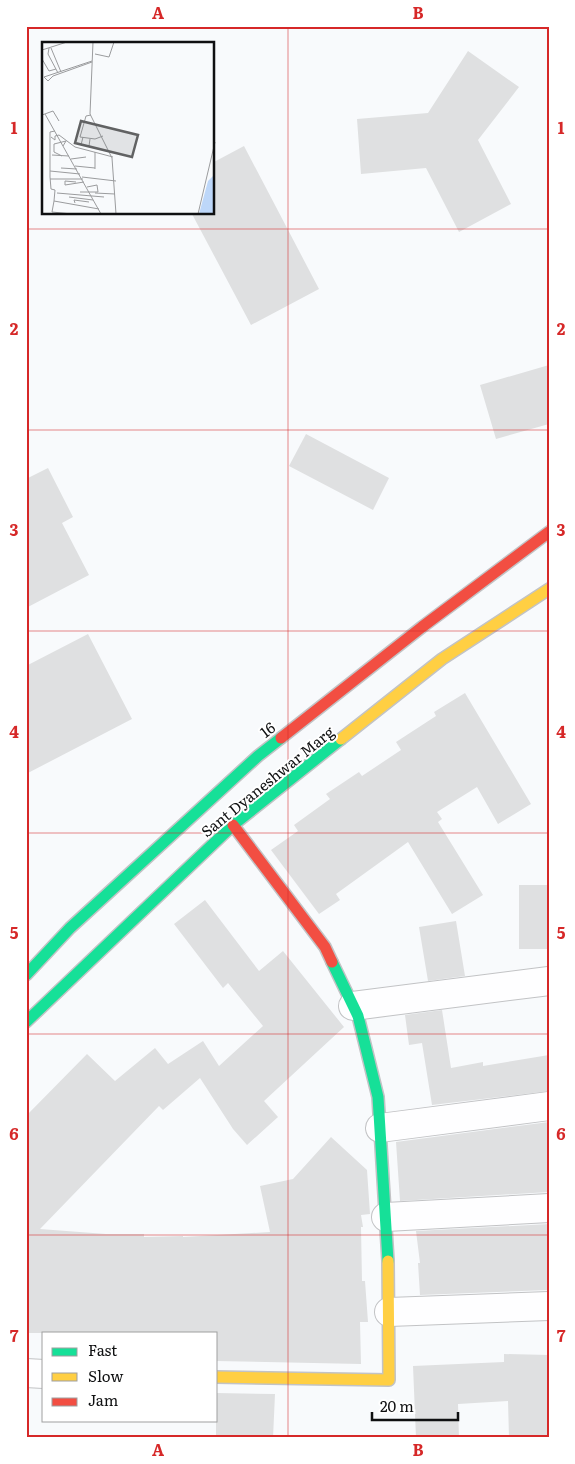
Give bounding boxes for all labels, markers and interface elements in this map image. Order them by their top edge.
text: A [152,0,164,24]
text: B [412,0,424,24]
inset map [42,42,215,215]
text: 1 [11,115,18,139]
text: 1 [558,115,565,139]
text: 2 [10,316,19,340]
text: 2 [557,316,566,340]
text: 3 [10,517,19,541]
text: 3 [557,517,566,541]
street label: 16 [254,716,280,742]
text: 4 [9,719,19,743]
text: 4 [556,719,566,743]
street label: Sant Dyaneshwar Marg [195,720,339,842]
text: 5 [10,920,19,944]
text: 5 [557,920,566,944]
text: 6 [9,1121,19,1145]
text: 6 [556,1121,566,1145]
text: 7 [10,1323,19,1347]
text: 7 [557,1323,566,1347]
legend [42,1332,218,1422]
text: Fast [88,1338,117,1361]
text: Slow [88,1364,123,1387]
text: Jam [88,1388,119,1411]
scale bar [372,1389,459,1421]
text: 20 m [380,1394,414,1417]
text: A [152,1437,164,1461]
text: B [412,1437,424,1461]

